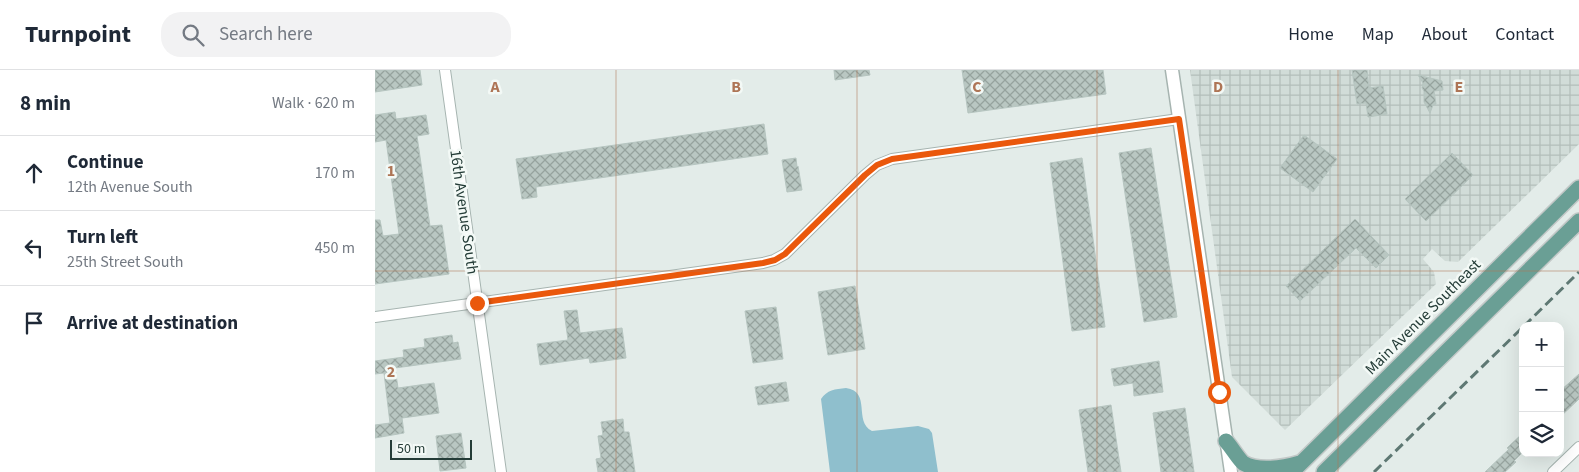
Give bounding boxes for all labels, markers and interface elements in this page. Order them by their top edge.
search box [161,12,511,57]
text: Turnpoint [25,17,131,52]
icon: search [179,21,207,49]
text: Search here [219,21,313,48]
text: Home [1288,22,1334,47]
text: Map [1362,22,1394,47]
text: About [1422,22,1467,47]
text: Contact [1495,22,1554,47]
text: A [489,76,500,98]
text: B [731,76,741,98]
text: C [972,76,982,98]
text: D [1213,76,1223,98]
text: E [1455,76,1463,98]
text: 8 min [20,88,71,118]
text: Walk · 620 m [272,92,355,114]
street label: 16th Avenue South [444,148,484,276]
text: Continue [67,149,144,176]
icon: ahead [20,159,48,187]
text: 1 [387,160,395,182]
text: 170 m [315,162,355,184]
text: 12th Avenue South [67,176,193,198]
text: Turn left [67,224,138,251]
icon: left [20,234,48,262]
text: 450 m [315,237,355,259]
text: 25th Street South [67,251,184,273]
street label: Main Avenue Southeast [1360,254,1486,380]
route end [466,292,489,315]
icon: arrive [20,309,48,337]
text: Arrive at destination [67,310,238,337]
map controls [1519,322,1564,457]
button: + [1519,322,1564,367]
text: 2 [387,361,395,383]
button: − [1519,367,1564,412]
route start [1208,381,1231,404]
button: layers [1519,412,1564,457]
scale bar [390,437,473,460]
text: 50 m [397,439,425,459]

